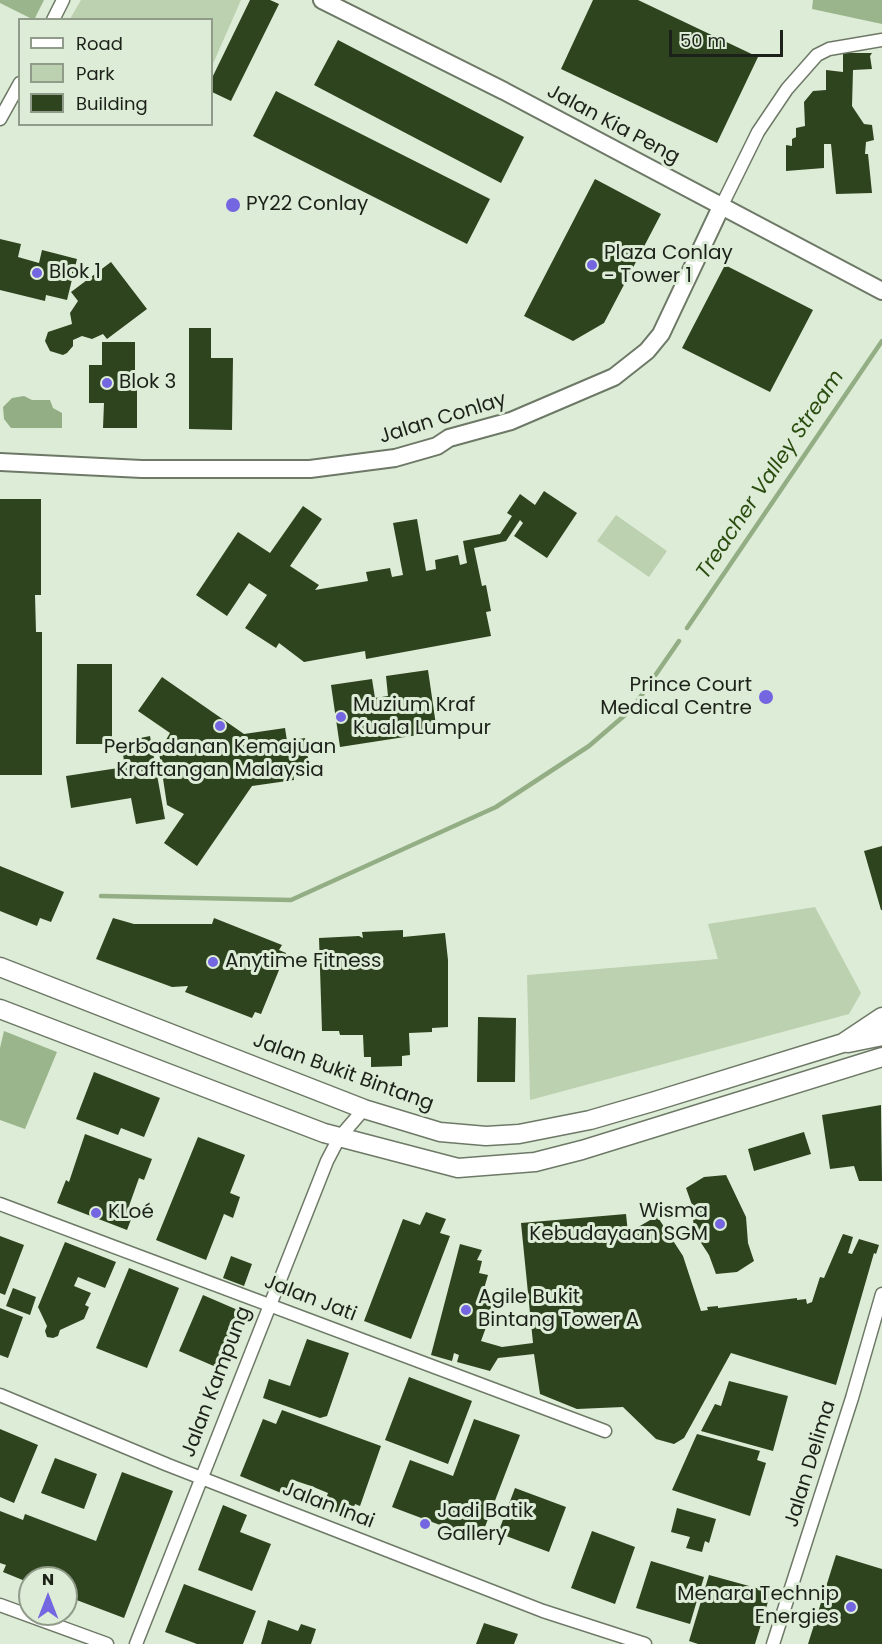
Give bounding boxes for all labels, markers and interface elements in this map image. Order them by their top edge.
legend [18,18,213,126]
scale bar [672,18,786,56]
text: 50 m [680,28,726,53]
text: Road [76,31,123,56]
text: Park [76,61,115,86]
street label: Jalan Kia Peng [543,80,683,170]
text: Building [76,91,148,116]
place label: PY22 Conlay [246,193,368,217]
marker: PY22 Conlay [224,196,242,214]
place label: Plaza Conlay - Tower 1 [604,242,733,289]
marker: Plaza Conlay - Tower 1 [585,258,599,272]
place label: Blok 1 [49,261,101,285]
marker: Blok 1 [30,266,44,280]
water label: Treacher Valley Stream [692,366,850,584]
place label: Blok 3 [119,371,176,395]
marker: Blok 3 [100,376,114,390]
street label: Jalan Conlay [377,388,509,450]
place label: Prince Court Medical Centre [600,674,752,721]
marker: Prince Court Medical Centre [757,688,775,706]
place label: Muzium Kraf Kuala Lumpur [353,694,491,741]
marker: Muzium Kraf Kuala Lumpur [334,710,348,724]
marker: Perbadanan Kemajuan Kraftangan Malaysia [213,719,227,733]
place label: Perbadanan Kemajuan Kraftangan Malaysia [104,736,336,783]
place label: Anytime Fitness [225,950,381,974]
marker: Anytime Fitness [206,955,220,969]
street label: Jalan Bukit Bintang [249,1029,437,1117]
place label: Wisma Kebudayaan SGM [529,1200,708,1247]
place label: KLoé [108,1201,154,1225]
marker: KLoé [89,1206,103,1220]
marker: Wisma Kebudayaan SGM [713,1217,727,1231]
street label: Jalan Jati [260,1270,360,1328]
place label: Agile Bukit Bintang Tower A [478,1286,639,1333]
street label: Jalan Kampung [177,1303,257,1461]
marker: Agile Bukit Bintang Tower A [459,1303,473,1317]
street label: Jalan Delima [780,1398,842,1530]
street label: Jalan Inai [278,1477,378,1535]
place label: Jadi Batik Gallery [437,1500,533,1547]
marker: Jadi Batik Gallery [418,1517,432,1531]
north arrow [18,1566,78,1626]
text: N [42,1568,54,1591]
place label: Menara Technip Energies [677,1583,839,1630]
marker: Menara Technip Energies [844,1600,858,1614]

